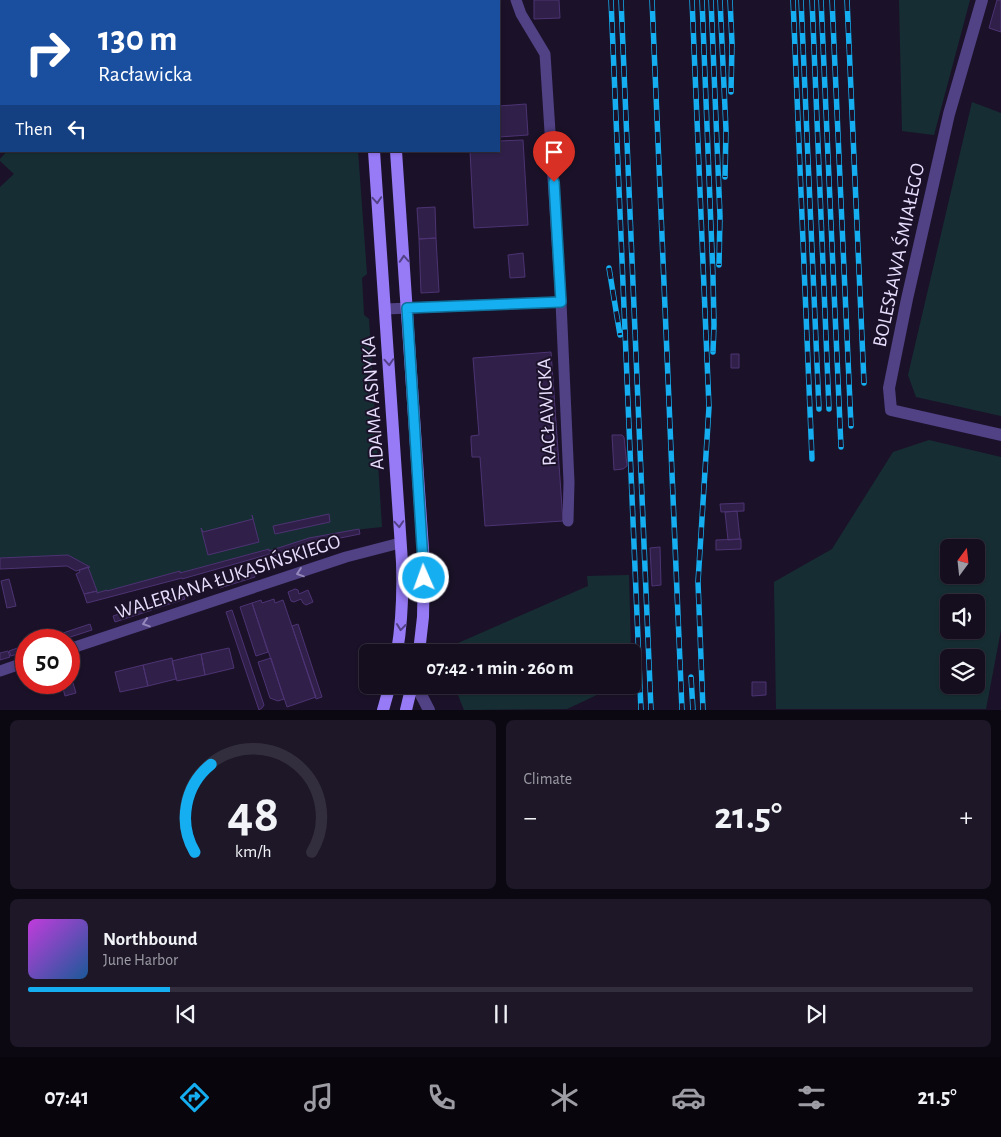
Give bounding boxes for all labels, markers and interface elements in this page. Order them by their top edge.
icon: right [15,20,80,85]
text: 130 m [98,22,177,57]
text: Racławicka [98,63,192,85]
icon: left [63,115,91,143]
text: Then [15,120,53,139]
pin [533,131,575,182]
icon: arrive [540,138,568,166]
street label: BOLESŁAWA ŚMIAŁEGO [869,161,928,349]
one-way arrow [372,196,383,204]
one-way arrow [398,255,409,263]
street label: ADAMA ASNYKA [358,335,388,471]
street label: RACŁAWICKA [534,357,560,467]
one-way arrow [383,358,394,366]
one-way arrow [394,520,405,528]
street label: WALERIANA ŁUKASIŃSKIEGO [113,530,343,623]
north arrow [940,539,985,584]
map controls [940,539,985,694]
position arrow [397,551,449,603]
one-way arrow [296,567,305,577]
button: sound [940,594,985,639]
one-way arrow [142,618,150,628]
one-way arrow [396,623,407,631]
speed limit sign: 50 [15,629,80,694]
button: layers [940,649,985,694]
text: 07:42 · 1 min · 260 m [426,659,574,678]
text: Climate [524,771,572,787]
text: 48 [227,789,279,841]
text: 21.5° [714,798,782,836]
text: − [524,804,537,832]
text: + [960,804,973,832]
text: km/h [234,843,271,861]
text: Northbound [103,930,198,949]
text: June Harbor [103,952,178,968]
icon: previous [172,1000,200,1028]
icon: pause [487,1000,515,1028]
icon: next [802,1000,830,1028]
icon: directions [177,1080,212,1115]
icon: music [301,1080,336,1115]
icon: phone [424,1080,459,1115]
icon: climate [547,1080,582,1115]
icon: car [671,1080,706,1115]
icon: filters [794,1080,829,1115]
text: 07:41 [44,1086,89,1108]
text: 21.5° [917,1086,957,1108]

